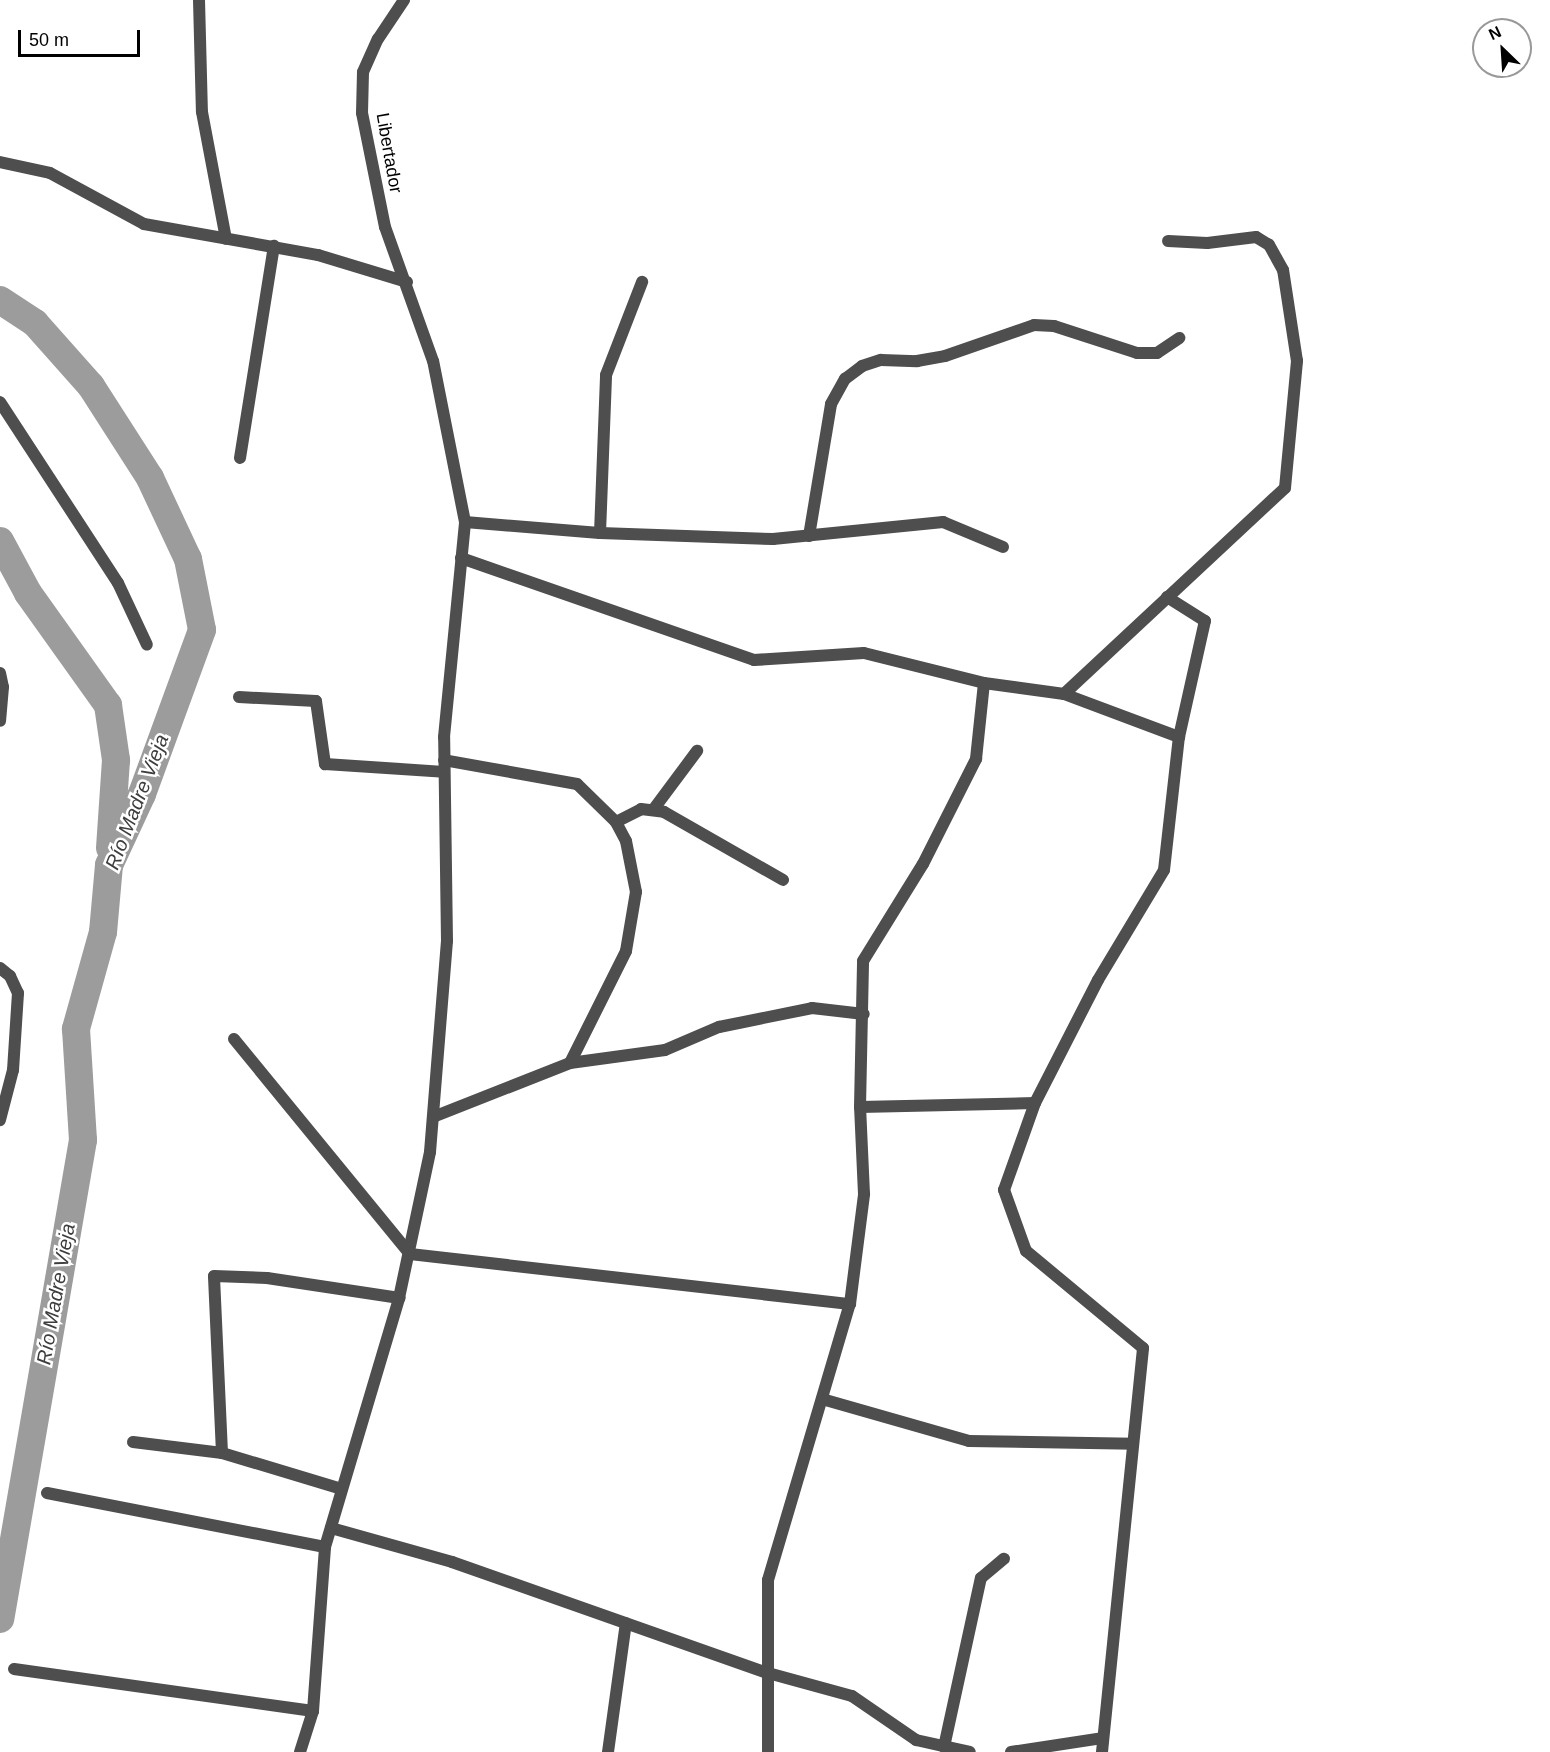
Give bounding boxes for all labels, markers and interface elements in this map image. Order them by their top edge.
scale bar [21,18,142,56]
north arrow [1472,18,1532,78]
text: N [1486,23,1504,43]
text: 50 m [29,30,69,50]
street label: Libertador [371,111,407,195]
water label: Río Madre Vieja [100,731,174,873]
water label: Río Madre Vieja [32,1221,80,1367]

